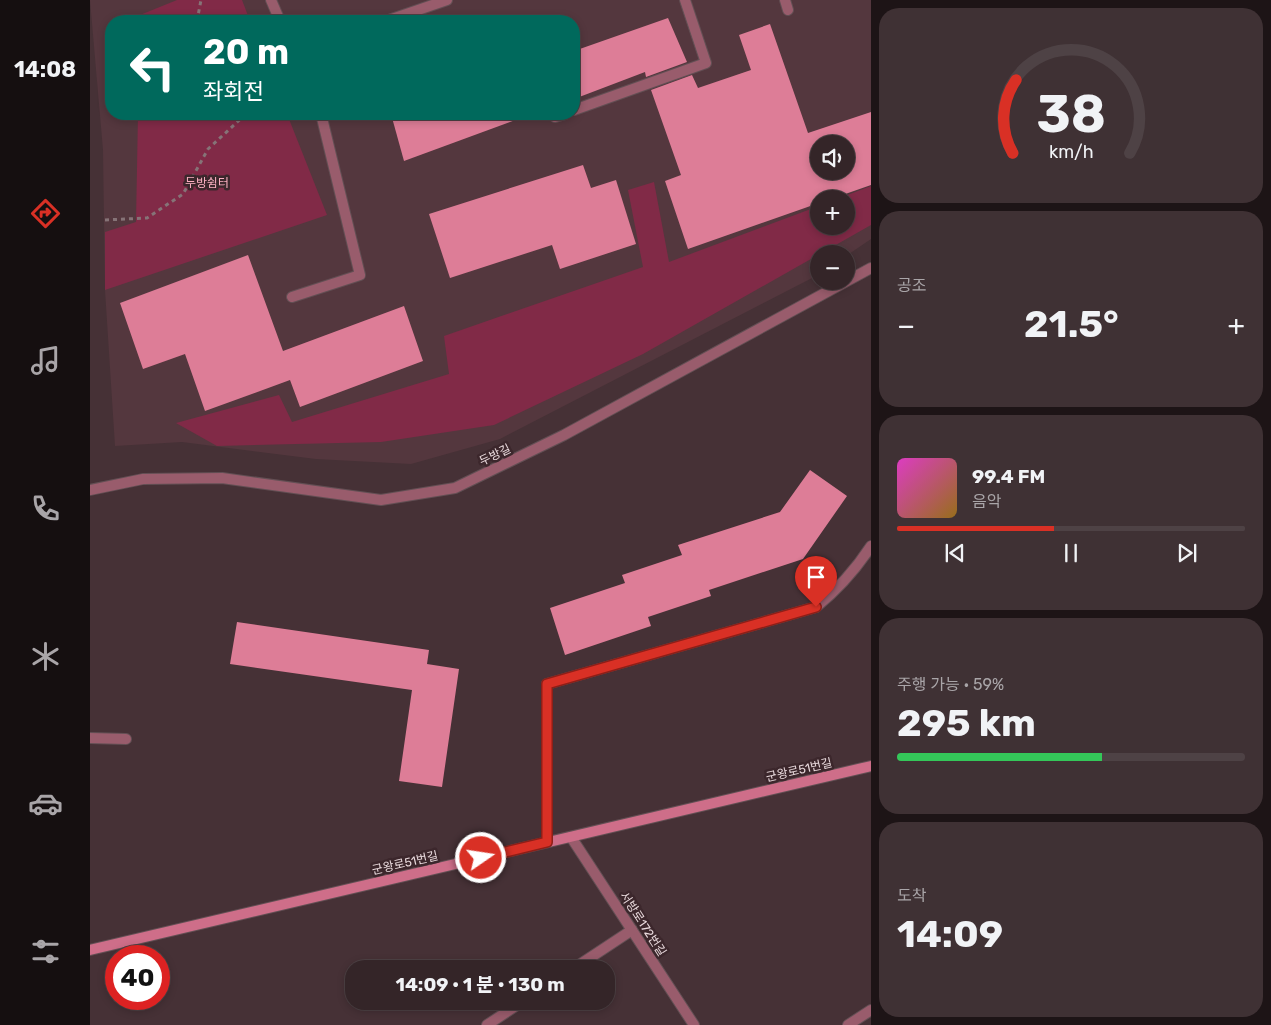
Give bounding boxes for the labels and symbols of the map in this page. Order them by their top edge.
park label: 두방쉼터 [185,176,229,190]
street label: 두방길 [477,441,513,469]
pin [795,556,837,607]
street label: 군왕로51번길 [765,756,833,784]
position arrow [454,831,506,883]
street label: 군왕로51번길 [371,849,439,877]
street label: 서방로172번길 [617,889,669,959]
speed limit sign: 40 [105,945,170,1010]

